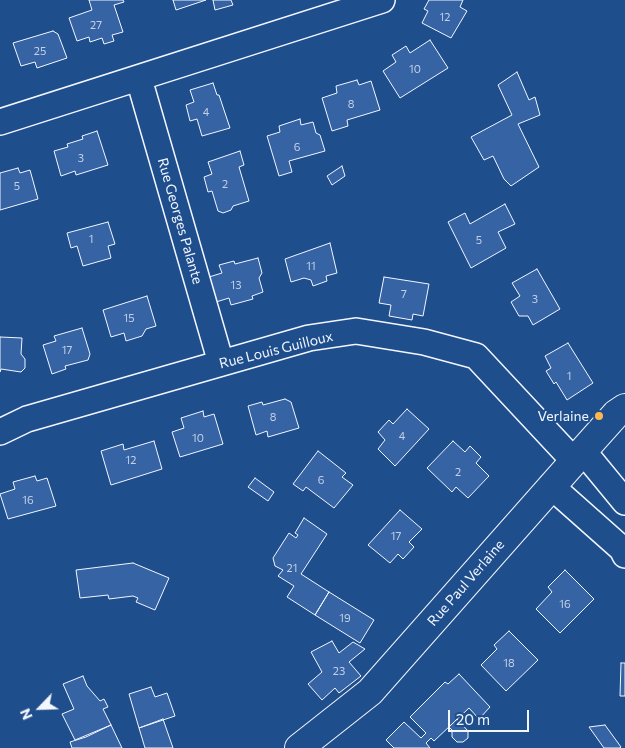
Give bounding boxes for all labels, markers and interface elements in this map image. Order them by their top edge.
house number: 12 [440,10,450,24]
house number: 27 [90,18,102,32]
house number: 25 [34,44,46,58]
house number: 10 [409,62,421,76]
house number: 8 [348,97,354,111]
house number: 4 [203,105,209,119]
house number: 6 [294,140,300,154]
house number: 3 [78,151,84,165]
street label: Rue Georges Palante [154,156,206,286]
house number: 2 [222,177,228,191]
house number: 5 [14,179,20,193]
house number: 1 [89,232,93,246]
house number: 5 [476,233,482,247]
house number: 11 [306,259,316,273]
house number: 13 [231,278,241,292]
house number: 7 [401,287,407,301]
house number: 3 [532,292,538,306]
house number: 15 [123,311,135,325]
street label: Rue Louis Guilloux [217,328,335,372]
house number: 17 [62,343,72,357]
house number: 1 [567,369,571,383]
place label: Verlaine [538,408,589,424]
house number: 8 [270,410,276,424]
marker: Verlaine [593,410,605,422]
house number: 4 [399,429,405,443]
house number: 10 [192,431,204,445]
house number: 12 [126,453,136,467]
house number: 2 [455,465,461,479]
house number: 6 [318,473,324,487]
house number: 16 [22,493,34,507]
house number: 17 [391,529,401,543]
street label: Rue Paul Verlaine [424,536,508,630]
house number: 21 [287,561,297,575]
house number: 16 [559,597,571,611]
house number: 19 [339,611,351,625]
house number: 18 [503,656,515,670]
house number: 23 [333,664,345,678]
north arrow [15,683,65,733]
scale bar [450,700,531,732]
text: N [16,706,36,723]
text: 20 m [456,710,490,728]

